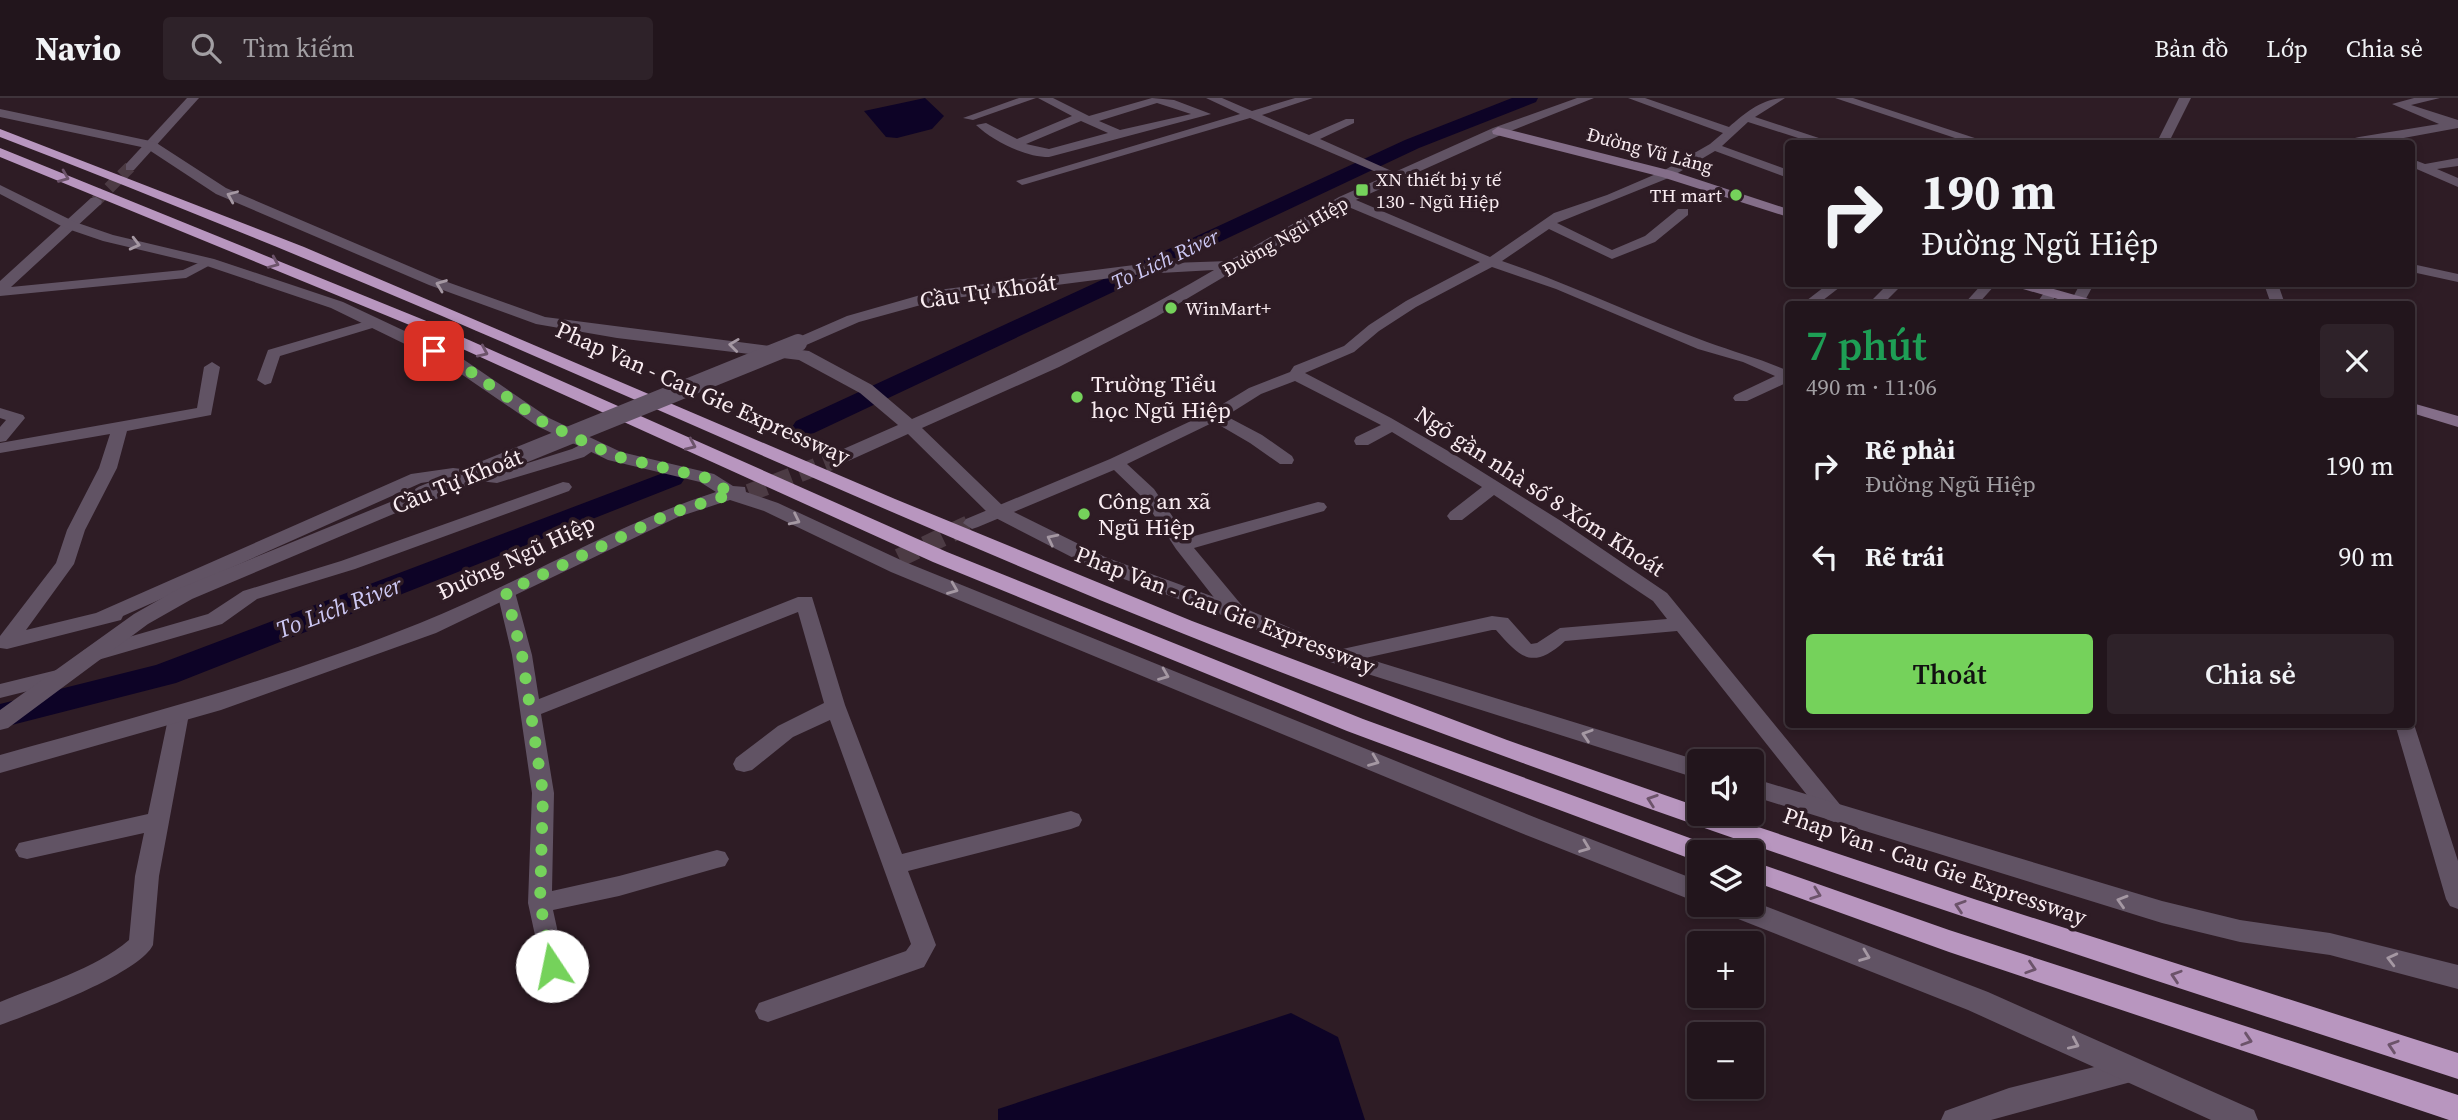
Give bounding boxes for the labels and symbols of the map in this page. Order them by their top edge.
street label: Đường Vũ Lăng [1584,121,1716,179]
place label: XN thiết bị y tế 130 - Ngũ Hiệp [1376,166,1502,214]
one-way arrow [57,168,69,182]
marker: XN thiết bị y tế 130 - Ngũ Hiệp [1354,182,1370,198]
place label: TH mart [1650,182,1723,208]
marker: TH mart [1728,187,1744,203]
one-way arrow [227,190,239,204]
street label: Đường Ngũ Hiệp [1217,190,1353,282]
water label: To Lich River [1106,221,1224,297]
one-way arrow [129,236,141,251]
one-way arrow [267,255,279,269]
street label: Cầu Tự Khoát [918,266,1059,316]
one-way arrow [436,279,448,293]
place label: WinMart+ [1185,295,1271,321]
marker: WinMart+ [1163,300,1179,316]
street label: Phap Van - Cau Gie Expressway [551,314,855,473]
pin [404,321,464,381]
one-way arrow [728,338,740,353]
one-way arrow [476,344,489,358]
place label: Trường Tiểu học Ngũ Hiệp [1091,368,1231,426]
marker: Trường Tiểu học Ngũ Hiệp [1069,389,1085,405]
street label: Ngõ gần nhà số 8 Xóm Khoát [1409,398,1672,584]
one-way arrow [684,436,696,450]
street label: Cầu Tự Khoát [387,440,527,522]
place label: Công an xã Ngũ Hiệp [1098,485,1211,543]
street label: Đường Ngũ Hiệp [432,506,600,608]
marker: Công an xã Ngũ Hiệp [1076,506,1092,522]
one-way arrow [788,511,800,525]
one-way arrow [1047,534,1060,548]
street label: Phap Van - Cau Gie Expressway [1070,538,1380,682]
water label: To Lich River [271,567,408,646]
one-way arrow [947,581,959,595]
one-way arrow [1157,667,1169,681]
one-way arrow [1582,729,1594,743]
one-way arrow [1368,753,1380,767]
one-way arrow [1647,794,1659,808]
street label: Phap Van - Cau Gie Expressway [1779,799,2091,933]
one-way arrow [1578,839,1590,853]
one-way arrow [1809,885,1821,899]
one-way arrow [2117,894,2129,909]
one-way arrow [1954,900,1967,914]
position arrow [515,929,589,1003]
one-way arrow [1858,948,1870,962]
one-way arrow [2387,952,2399,967]
one-way arrow [2024,960,2037,974]
one-way arrow [2171,970,2183,984]
one-way arrow [2241,1031,2253,1046]
one-way arrow [2067,1036,2080,1050]
one-way arrow [2387,1039,2399,1054]

